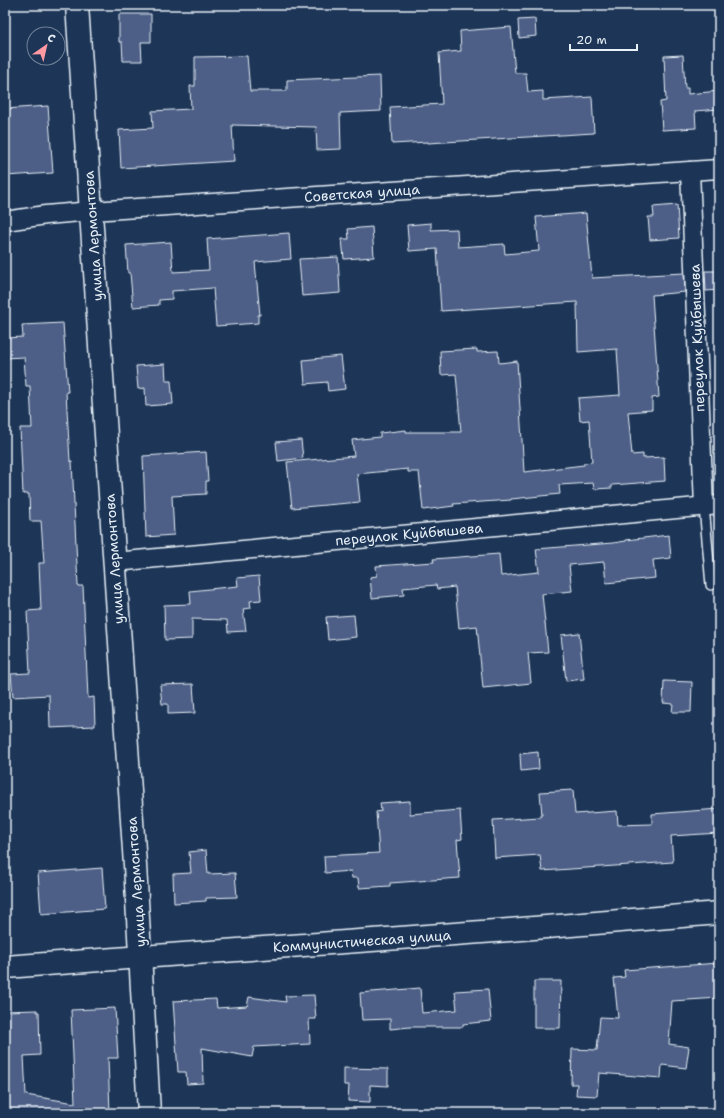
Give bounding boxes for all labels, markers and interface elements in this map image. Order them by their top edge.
north arrow [26,26,66,66]
scale bar [570,26,637,52]
text: С [44,30,59,46]
text: 20 m [576,32,607,48]
street label: улица Лермонтова [79,170,107,302]
street label: Советская улица [304,180,421,206]
street label: переулок Куйбышева [685,263,709,412]
street label: улица Лермонтова [100,493,128,625]
street label: переулок Куйбышева [334,519,484,549]
street label: улица Лермонтова [122,816,150,948]
street label: Коммунистическая улица [272,926,452,956]

